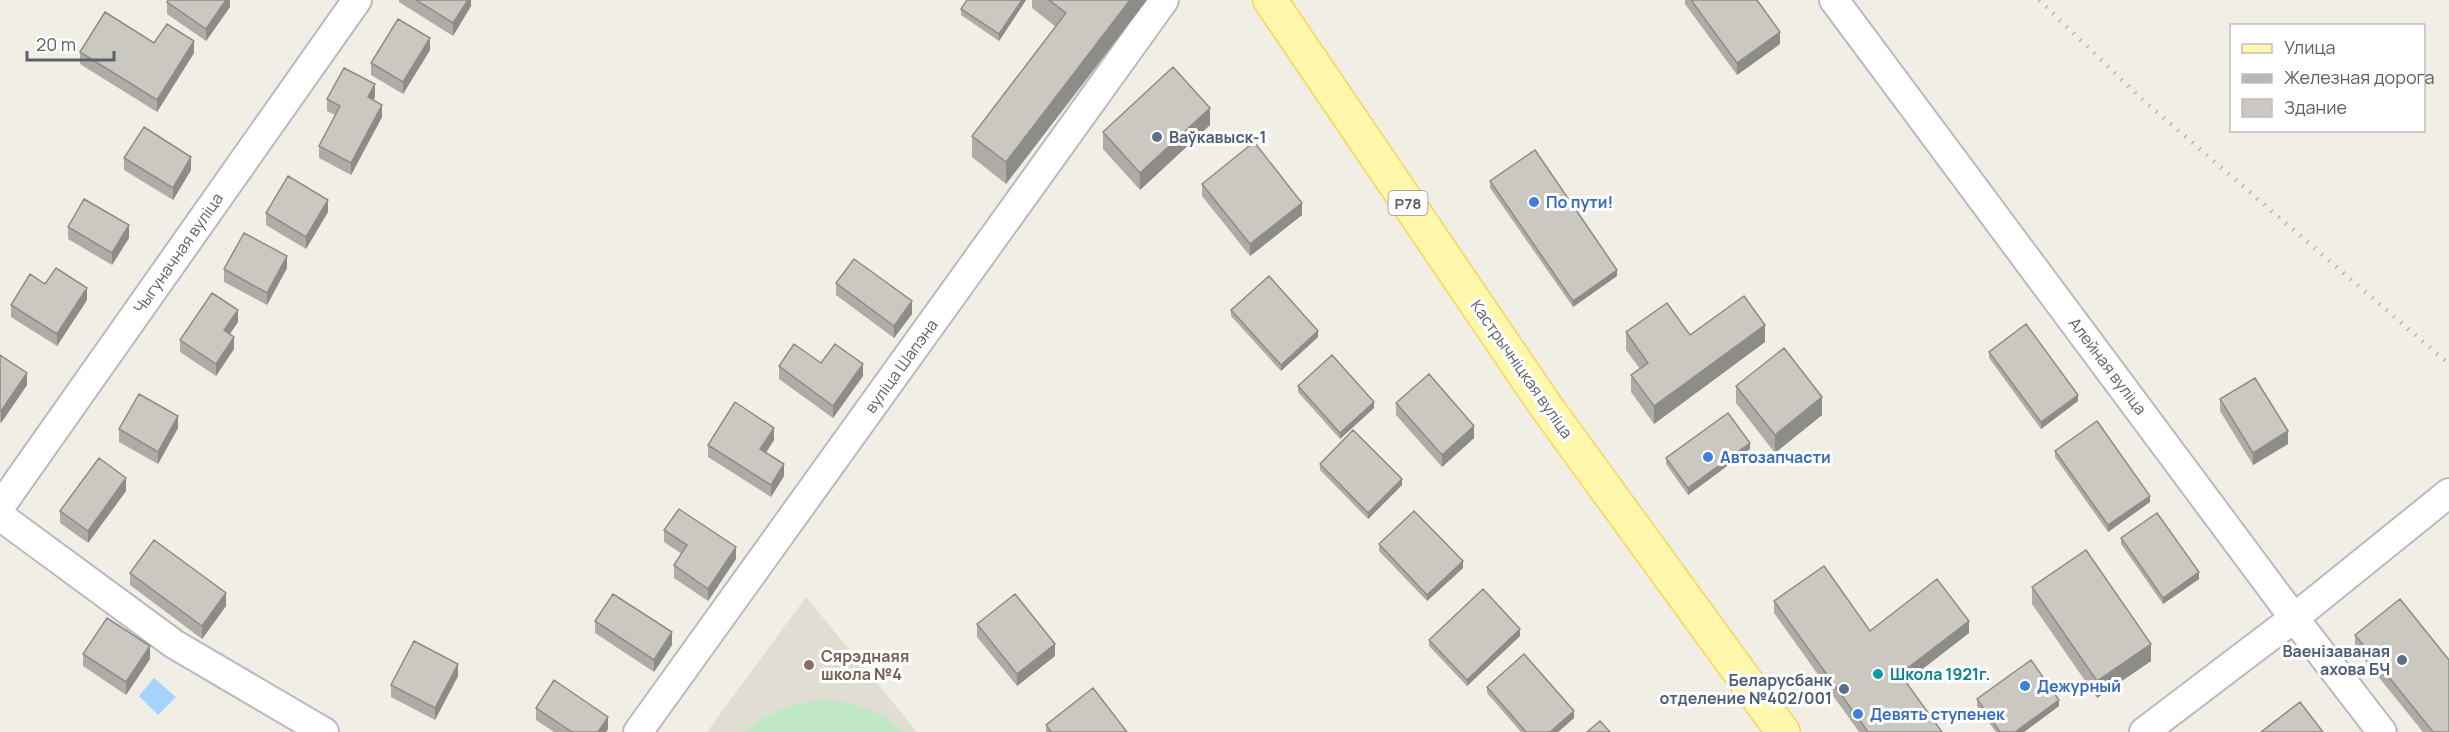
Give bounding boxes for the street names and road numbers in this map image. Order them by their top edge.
street label: Чыгуначная вуліца [128,188,228,318]
road number: Р78 [1388,191,1428,215]
street label: Кастрычніцкая вуліца [1466,295,1578,443]
street label: Алейная вуліца [2064,313,2152,419]
street label: вуліца Шапэна [859,315,943,417]

